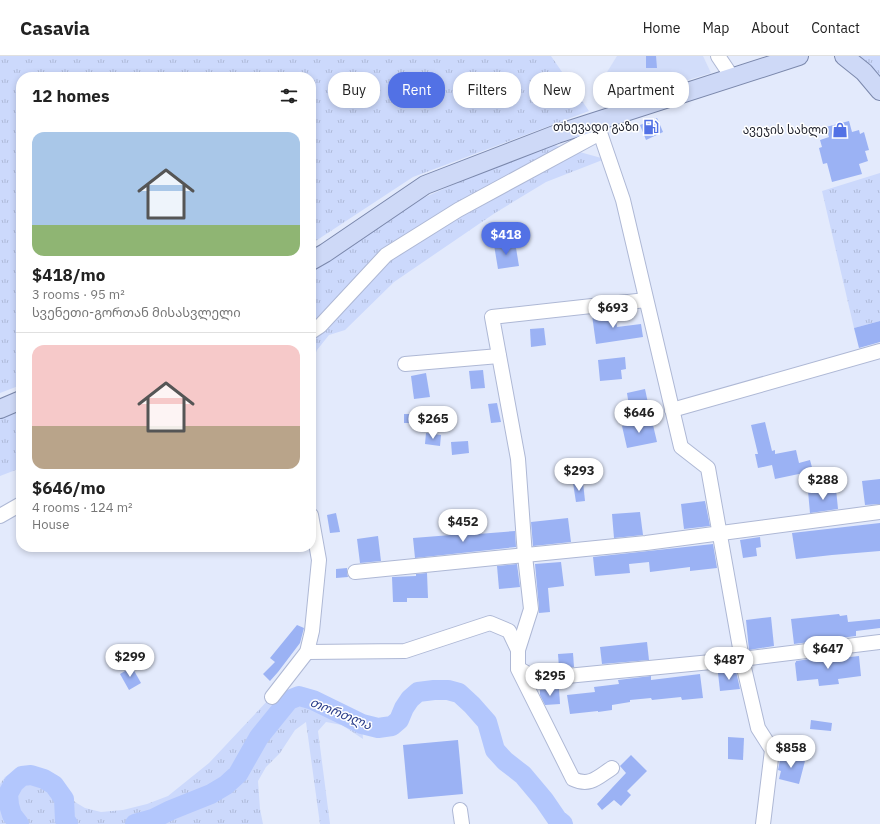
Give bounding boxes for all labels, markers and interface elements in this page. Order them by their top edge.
text: Casavia [20,16,90,40]
text: Home [643,19,680,37]
text: Map [702,19,729,37]
text: About [751,19,789,37]
text: Contact [811,19,860,37]
chip: Buy [328,72,380,108]
chip: Rent [388,72,445,108]
chip: Filters [453,72,521,108]
chip: New [529,72,585,108]
chip: Apartment [593,72,689,108]
text: 12 homes [32,85,109,107]
icon: filters [278,85,300,107]
fuel station icon: თხევადი გაზი [642,118,660,136]
place label: თხევადი გაზი [553,119,639,135]
shop icon: ავეჯის სახლი [831,121,849,139]
place label: ავეჯის სახლი [743,122,828,138]
icon: home [130,158,202,230]
pin: $418 [482,222,530,256]
text: $418 [490,226,522,243]
text: $418/mo [32,264,105,286]
text: 3 rooms · 95 m² [32,286,125,303]
pin: $693 [589,295,637,329]
text: $693 [597,299,629,316]
text: სვენეთი-გორთან მისასვლელი [32,304,241,321]
icon: home [130,371,202,443]
pin: $646 [615,400,663,434]
text: $646 [623,404,655,421]
pin: $265 [409,406,457,440]
text: $265 [417,410,449,427]
pin: $293 [555,458,603,492]
text: $293 [563,462,595,479]
pin: $288 [799,467,847,501]
text: $288 [807,471,839,488]
text: $646/mo [32,477,105,499]
text: 4 rooms · 124 m² [32,499,133,516]
pin: $452 [439,509,487,543]
text: $452 [447,513,479,530]
text: House [32,516,69,533]
pin: $647 [804,636,852,670]
text: $647 [812,640,844,657]
pin: $299 [106,644,154,678]
pin: $487 [705,647,753,681]
text: $299 [114,648,146,665]
text: $487 [713,651,745,668]
pin: $295 [526,663,574,697]
text: $295 [534,667,566,684]
water label: თორთლა [307,693,375,734]
pin: $858 [767,735,815,769]
text: $858 [775,739,807,756]

